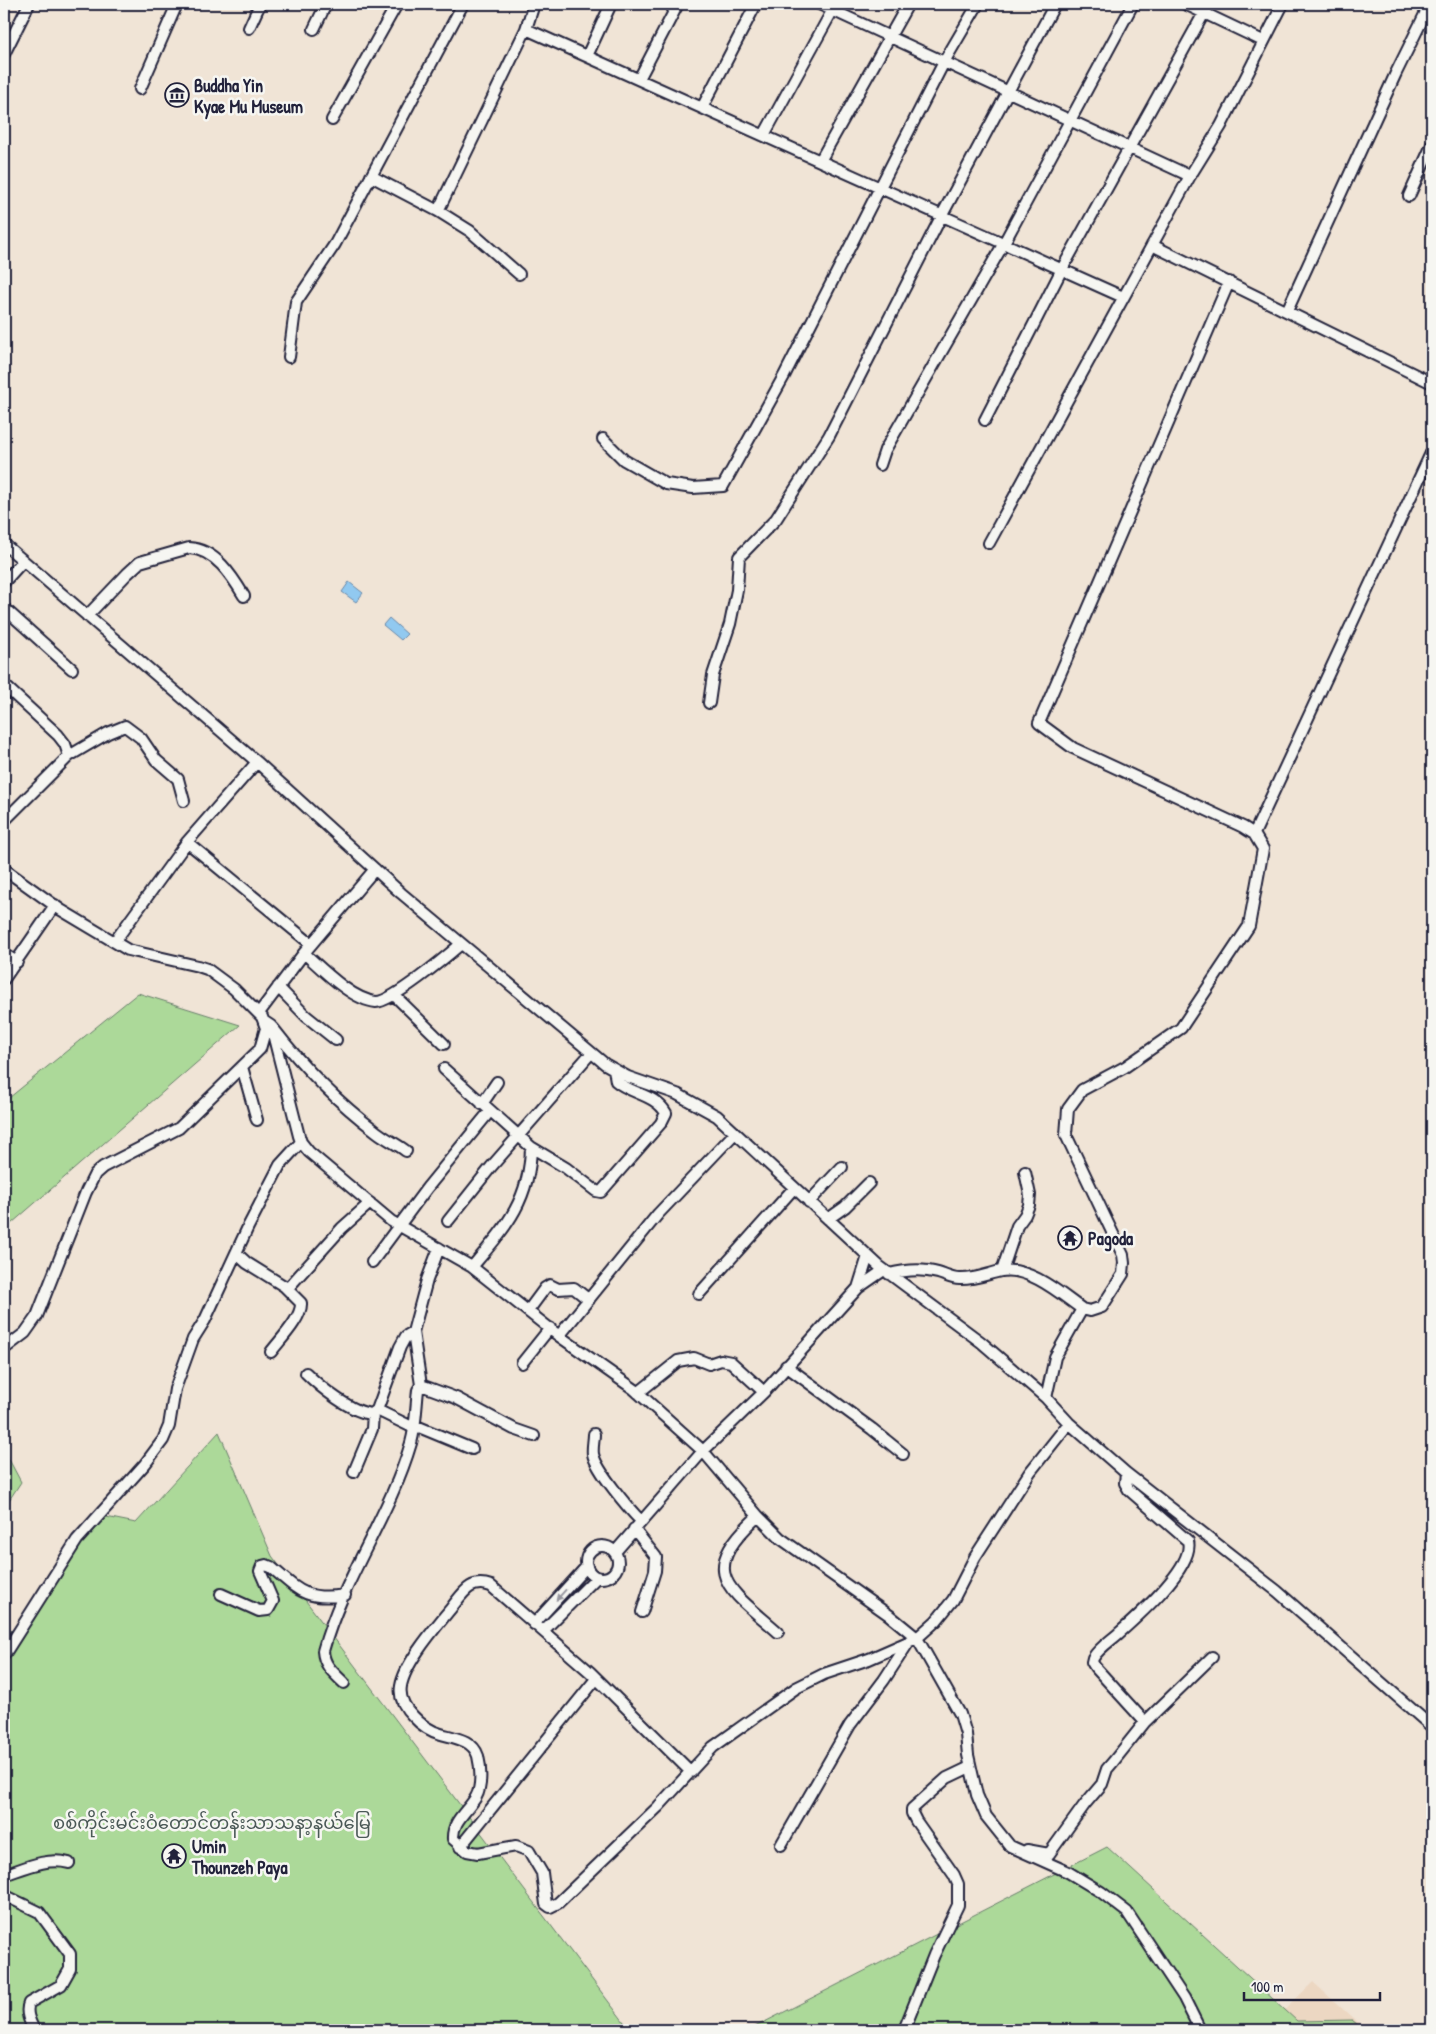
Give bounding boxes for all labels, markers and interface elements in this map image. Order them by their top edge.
place label: Buddha Yin Kyae Mu Museum [194,73,303,120]
museum icon: Buddha Yin Kyae Mu Museum [164,82,190,108]
temple icon: Pagoda [1057,1225,1083,1251]
place label: Pagoda [1088,1226,1134,1252]
one-way arrow [555,1588,567,1600]
park label: စစ်ကိုင်းမင်းဝံတောင်တန်းသာသနာ့နယ်မြေ [53,1809,371,1838]
place label: Umin Thounzeh Paya [191,1834,288,1881]
temple icon: Umin Thounzeh Paya [161,1843,187,1869]
scale bar [1244,1969,1380,2001]
text: 100 m [1251,1976,1284,1997]

